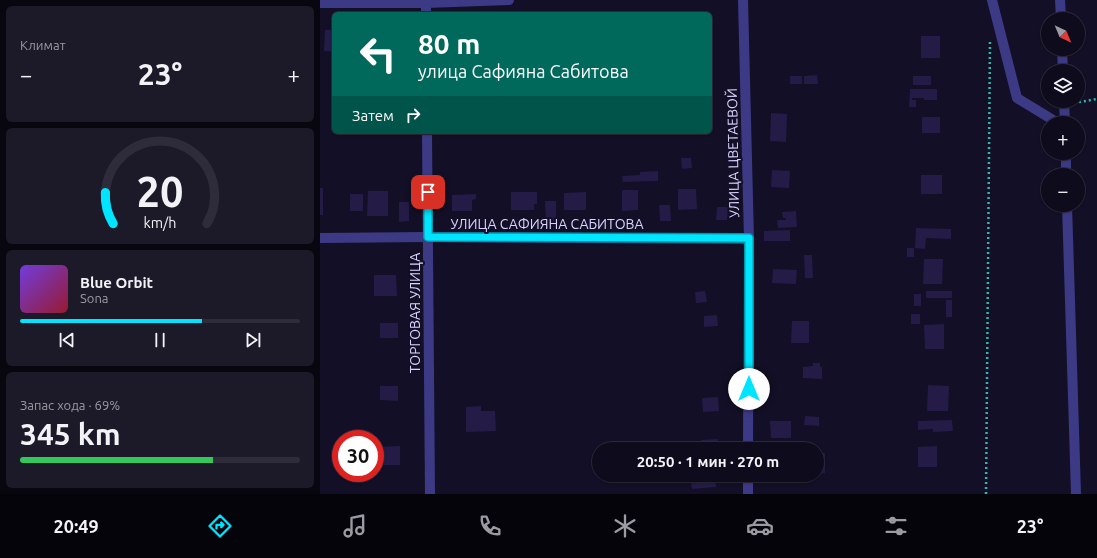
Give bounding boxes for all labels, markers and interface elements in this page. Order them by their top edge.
north arrow [1041,12,1085,56]
map controls [1041,12,1085,212]
icon: left [352,28,404,80]
text: 80 m [418,28,480,59]
text: Климат [20,38,65,52]
text: 23° [138,57,182,91]
text: улица Сафияна Сабитова [418,61,629,81]
text: − [20,62,32,87]
text: + [288,62,300,87]
button: layers [1041,64,1085,108]
street label: УЛИЦА ЦВЕТАЕВОЙ [723,88,742,218]
icon: right [402,104,424,126]
text: Затем [352,107,394,124]
button: + [1041,116,1085,160]
text: 20 [137,168,183,215]
button: − [1041,168,1085,212]
pin [411,175,445,209]
icon: arrive [417,181,439,203]
text: km/h [144,215,176,231]
street label: УЛИЦА САФИЯНА САБИТОВА [450,216,644,232]
street label: ТОРГОВАЯ УЛИЦА [407,253,423,373]
text: Blue Orbit [80,274,153,291]
text: Sona [80,291,109,305]
icon: previous [56,329,78,351]
icon: pause [149,329,171,351]
icon: next [242,329,264,351]
position arrow [728,368,770,410]
text: Запас хода · 69% [20,398,120,412]
text: 345 km [20,417,121,451]
speed limit sign: 30 [332,430,384,482]
text: 20:50 · 1 мин · 270 m [637,453,779,470]
icon: directions [206,512,234,540]
icon: music [341,512,369,540]
icon: phone [476,512,504,540]
icon: climate [611,512,639,540]
icon: car [746,512,774,540]
icon: filters [882,512,910,540]
text: 20:49 [54,516,99,536]
text: 23° [1017,516,1043,536]

